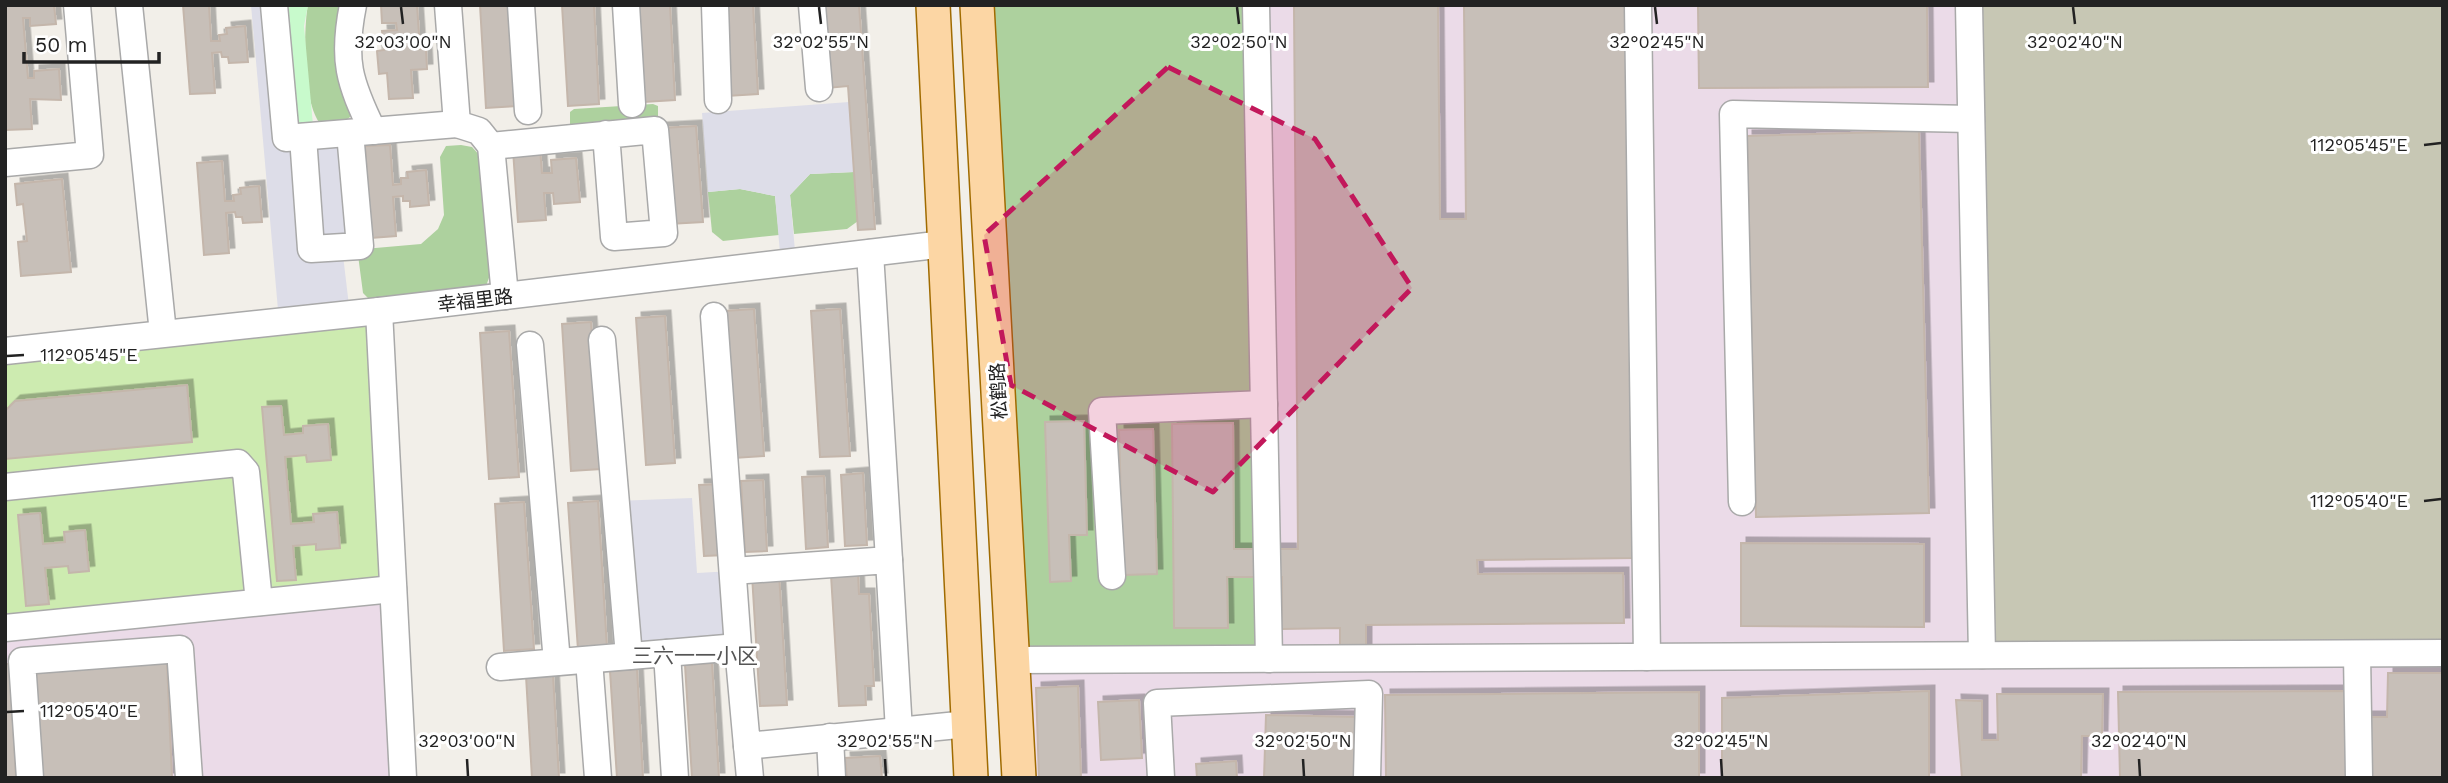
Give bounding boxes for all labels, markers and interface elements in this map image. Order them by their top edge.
scale bar [24,21,159,65]
text: 32°03'00"N [354,31,452,52]
text: 32°02'55"N [773,31,869,52]
text: 32°02'50"N [1190,31,1288,52]
text: 32°02'45"N [1609,31,1705,52]
text: 32°02'40"N [2027,31,2123,52]
text: 50 m [35,32,87,57]
text: 112°05'45"E [2310,134,2408,155]
street label: 幸福里路 [436,284,514,317]
text: 112°05'45"E [40,344,138,365]
street label: 松鹤路 [986,362,1011,420]
text: 112°05'40"E [2310,490,2408,511]
district label: 三六一一小区 [632,643,758,668]
text: 112°05'40"E [40,700,138,721]
text: 32°03'00"N [418,730,516,751]
text: 32°02'55"N [837,730,933,751]
text: 32°02'50"N [1254,730,1352,751]
text: 32°02'45"N [1673,730,1769,751]
text: 32°02'40"N [2091,730,2187,751]

